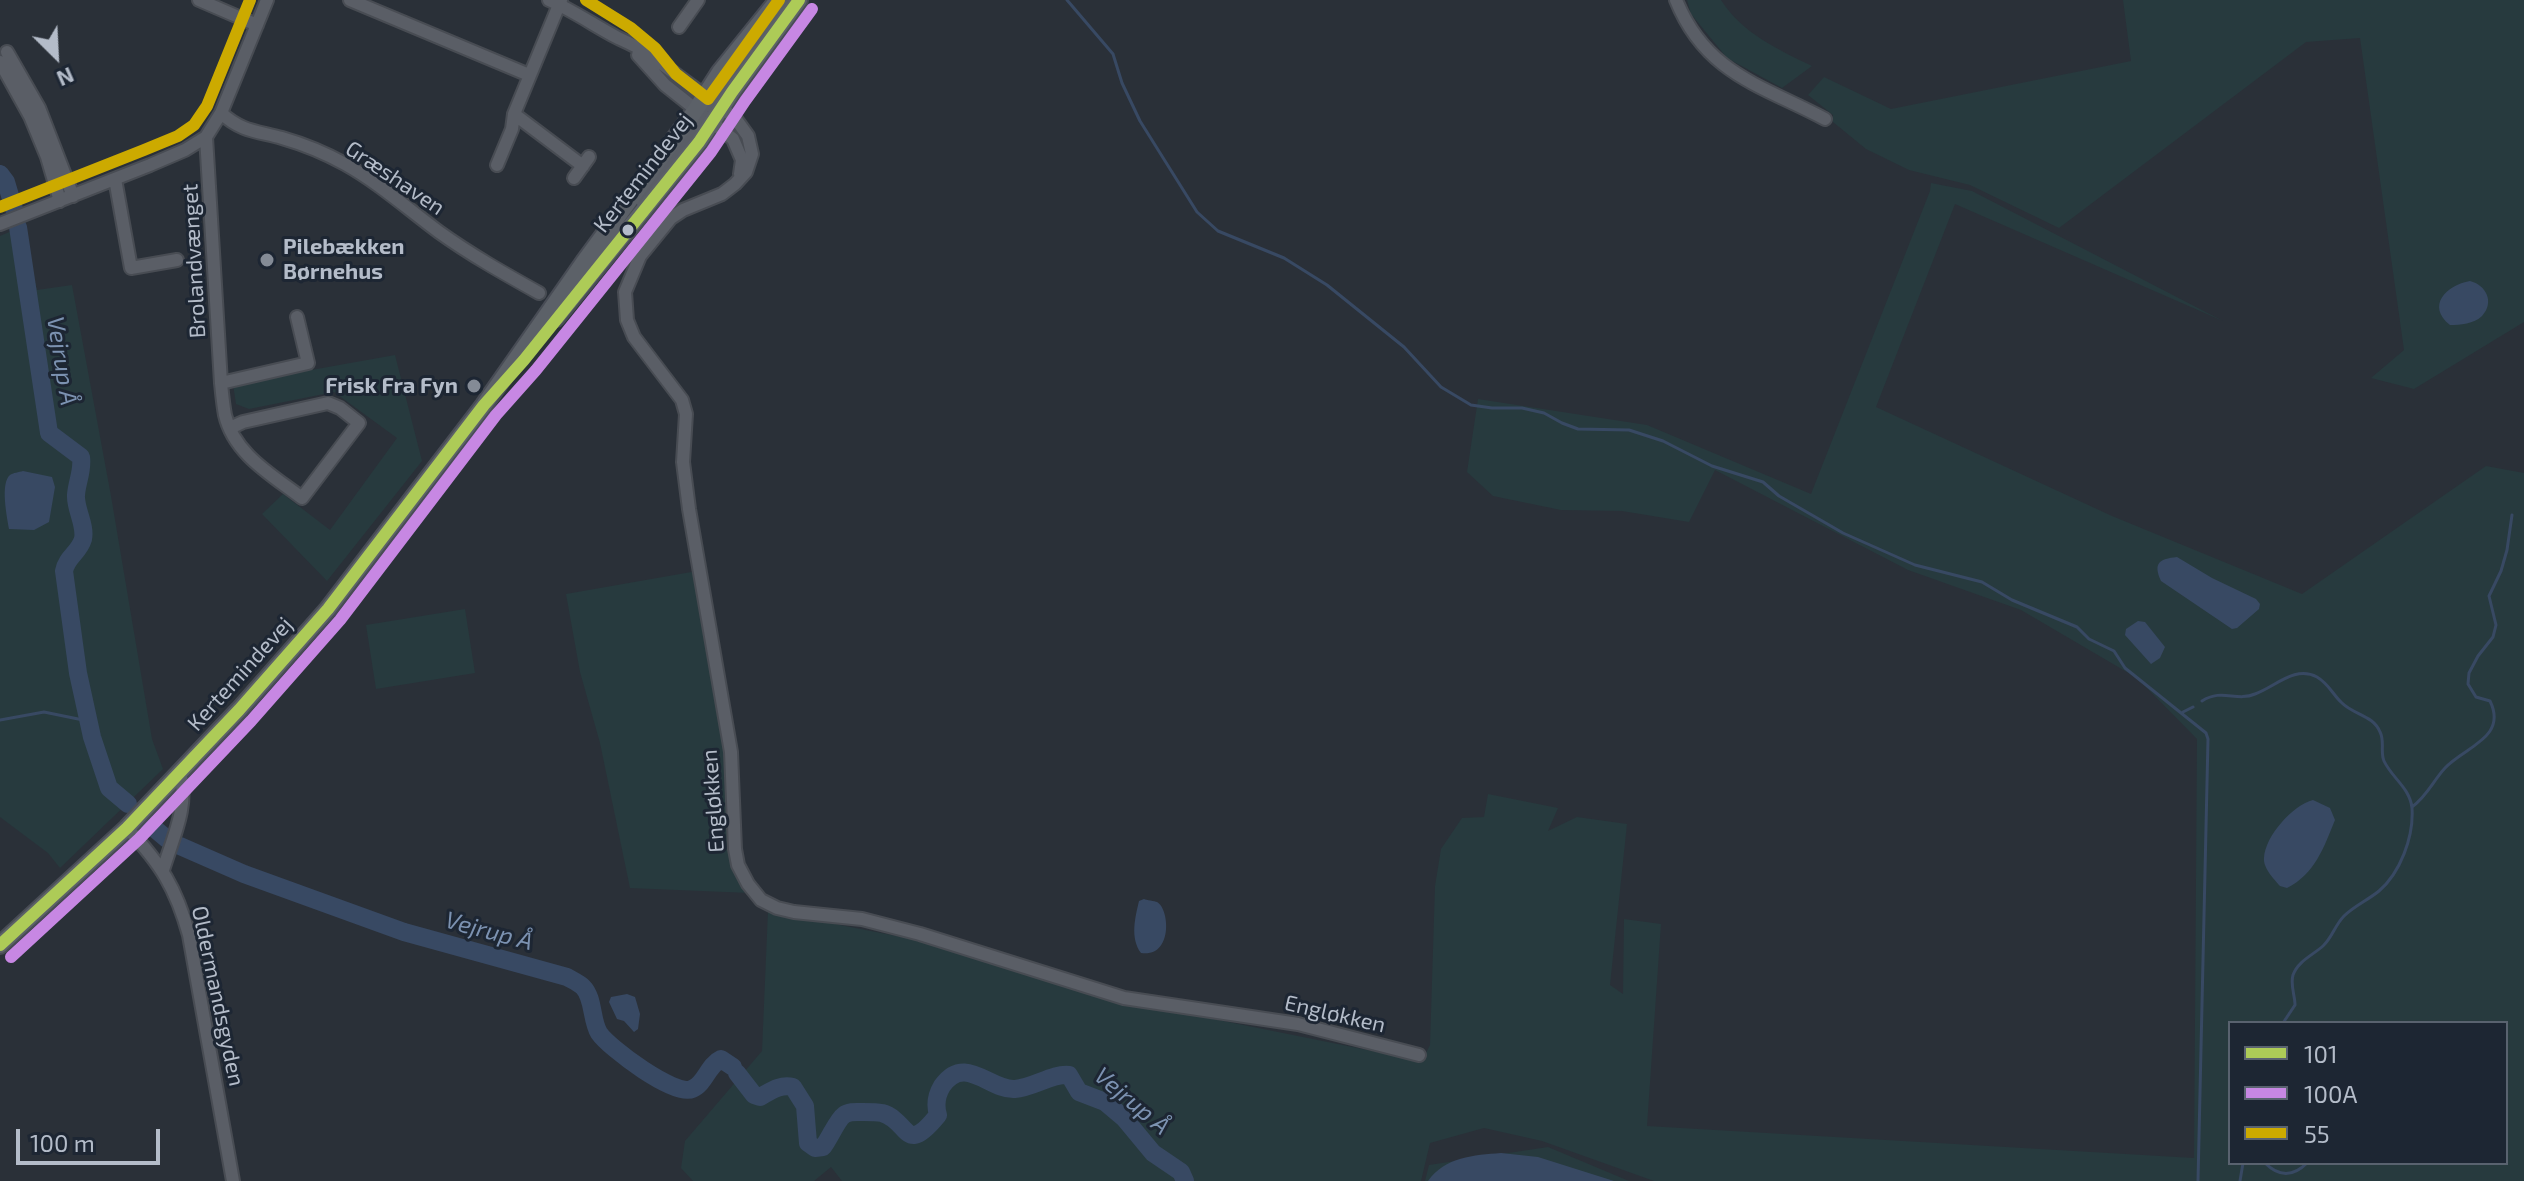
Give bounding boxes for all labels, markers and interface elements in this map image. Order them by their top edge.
north arrow [16,16,96,96]
text: N [53,63,78,93]
street label: Kertemindevej [588,108,698,238]
street label: Græshaven [340,135,450,221]
street label: Brolandvænget [177,183,211,339]
unlabelled marker [620,222,636,238]
place label: Pilebækken Børnehus [283,234,405,286]
marker: Pilebækken Børnehus [258,251,276,269]
water label: Vejrup Å [41,314,83,408]
place label: Frisk Fra Fyn [325,373,458,399]
marker: Frisk Fra Fyn [465,377,483,395]
street label: Kertemindevej [182,612,298,736]
street label: Engløkken [696,749,730,853]
street label: Oldermandsgyden [186,904,250,1088]
water label: Vejrup Å [442,905,536,957]
street label: Engløkken [1282,990,1388,1038]
legend [2228,1021,2508,1165]
text: 101 [2304,1039,2338,1068]
water label: Vejrup Å [1088,1061,1176,1141]
text: 100A [2304,1079,2357,1108]
scale bar [20,1113,164,1163]
text: 55 [2304,1119,2330,1148]
text: 100 m [30,1128,95,1157]

